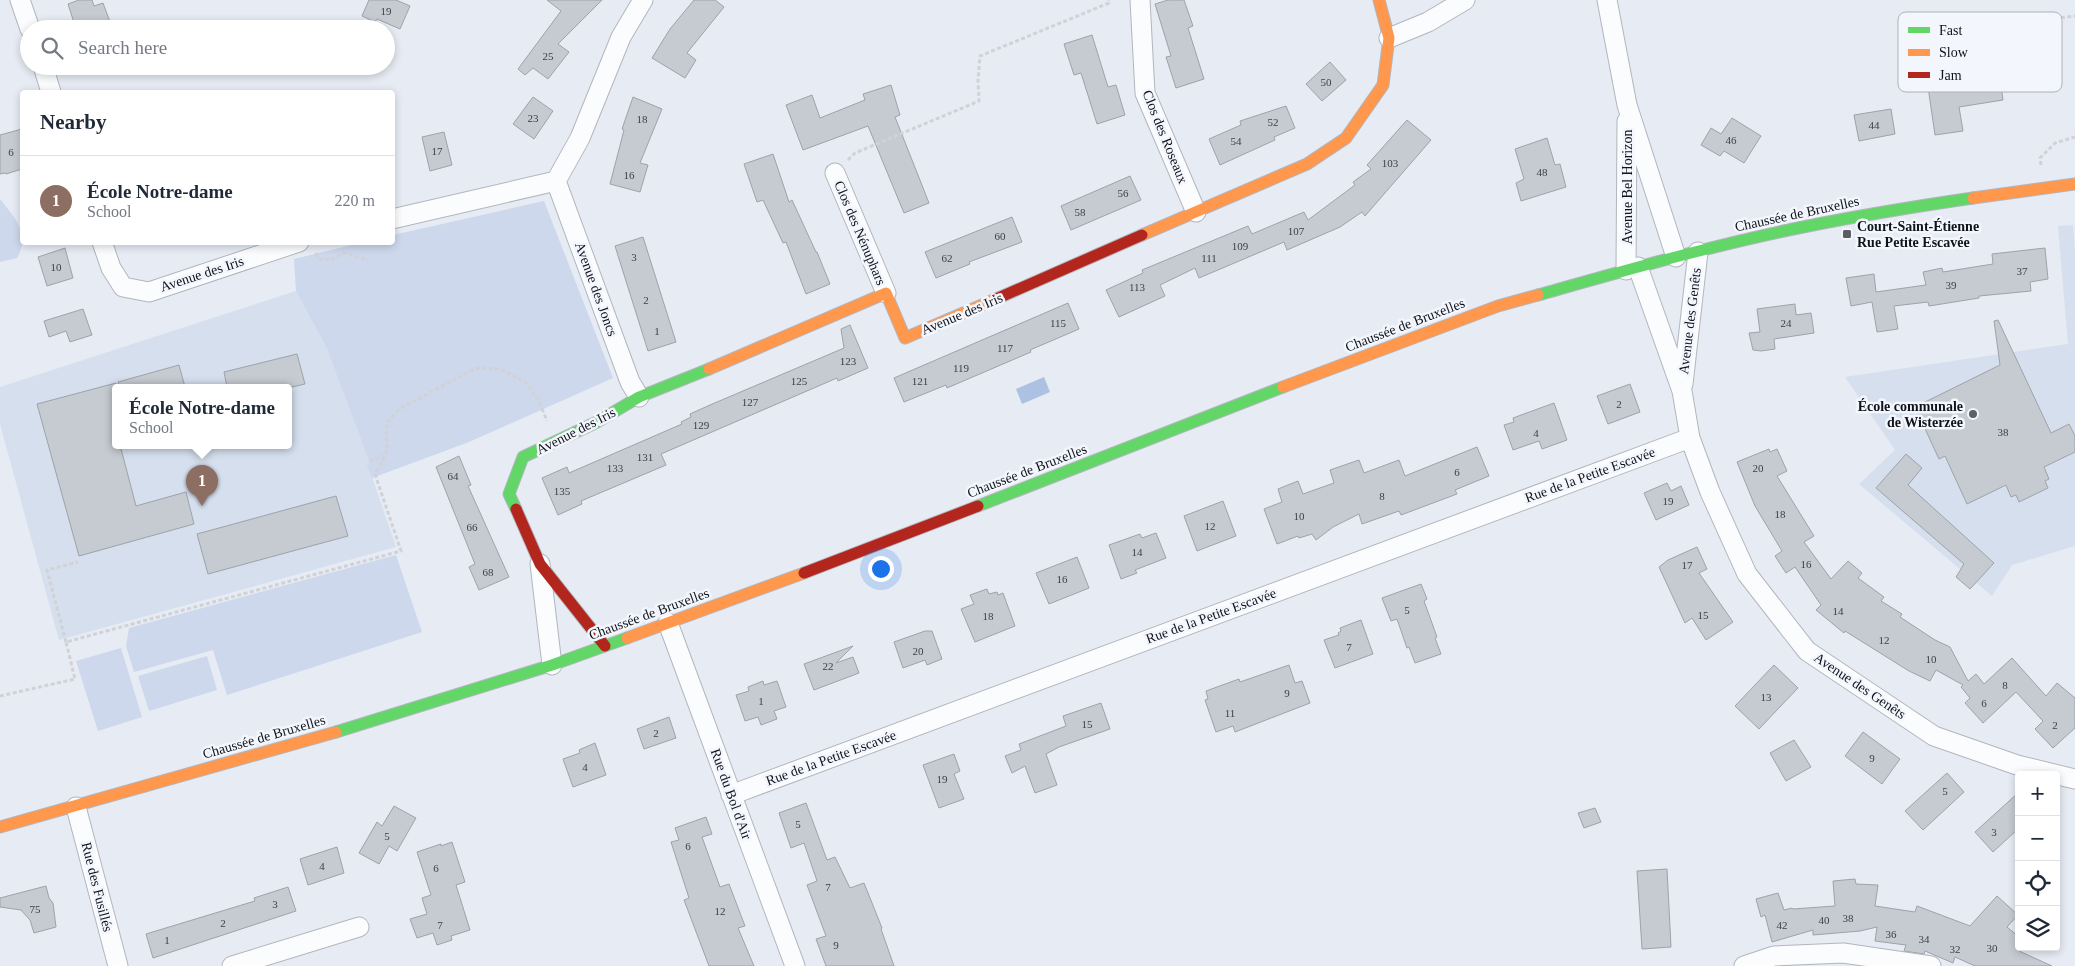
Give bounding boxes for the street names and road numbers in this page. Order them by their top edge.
street label: Clos des Roseaux [1139,88,1191,186]
street label: Avenue Bel Horizon [1620,130,1635,244]
street label: Clos des Nénuphars [831,179,889,287]
street label: Chaussée de Bruxelles [1733,193,1861,235]
street label: Avenue des Joncs [572,240,620,338]
street label: Avenue des Iris [158,253,246,295]
street label: Avenue des Genêts [1676,267,1704,375]
street label: Avenue des Iris [919,290,1005,338]
street label: Chaussée de Bruxelles [1343,295,1467,355]
street label: Avenue des Iris [534,405,618,457]
street label: Chaussée de Bruxelles [965,441,1089,501]
street label: Rue de la Petite Escavée [1523,444,1657,506]
street label: Chaussée de Bruxelles [587,585,711,643]
street label: Rue de la Petite Escavée [1144,585,1278,647]
street label: Avenue des Genêts [1811,650,1909,722]
street label: Chaussée de Bruxelles [201,712,327,762]
street label: Rue de la Petite Escavée [764,727,898,789]
street label: Rue du Bol d'Air [708,747,754,842]
street label: Rue des Fusillés [79,841,115,933]

